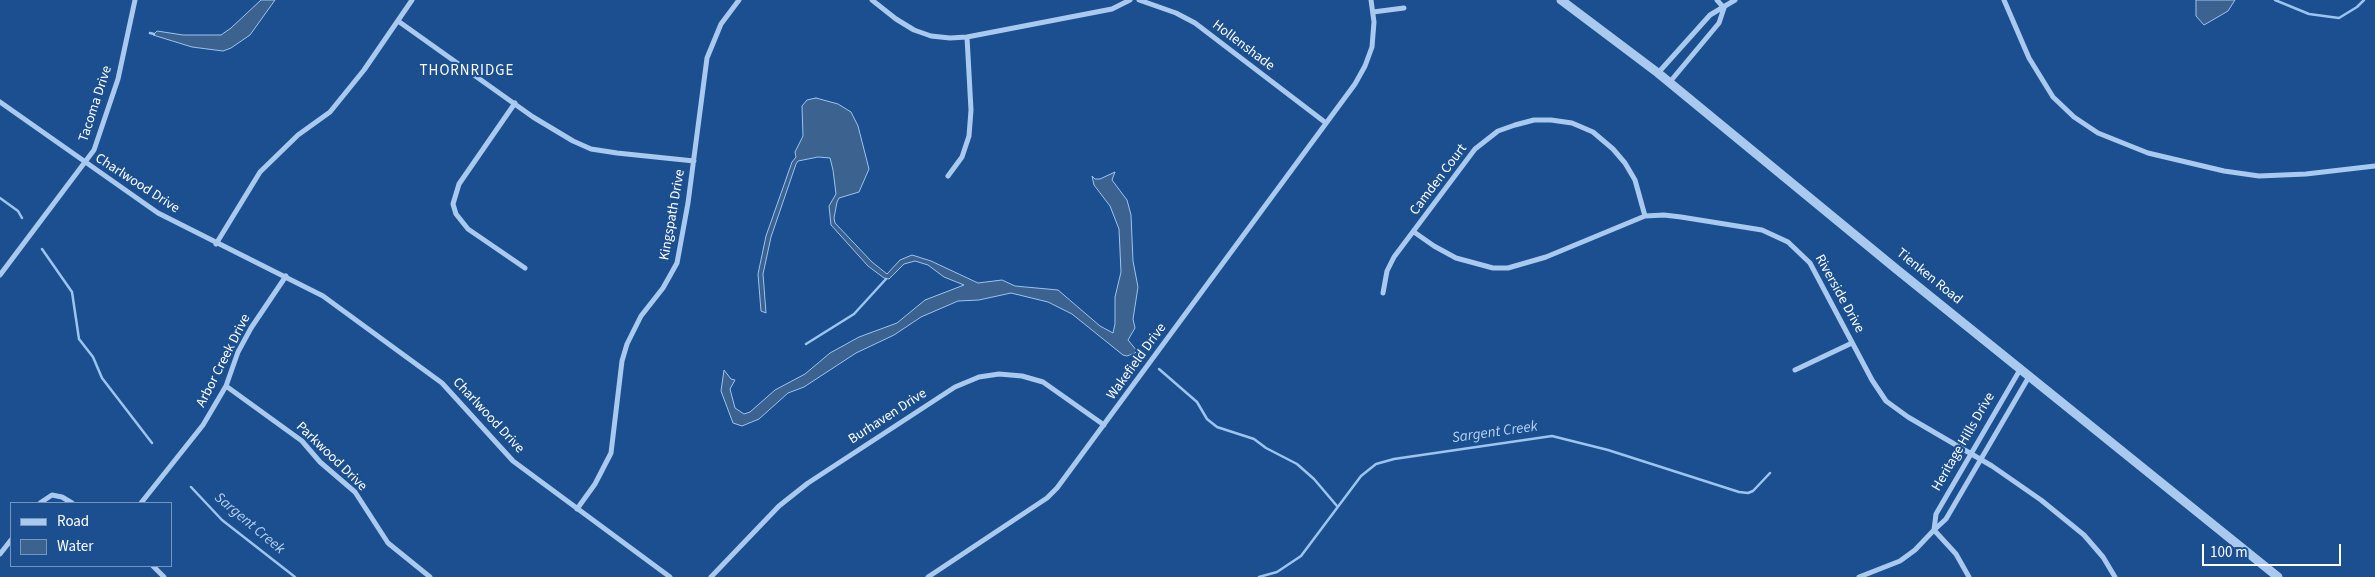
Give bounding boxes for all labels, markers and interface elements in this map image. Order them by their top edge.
street label: Hollenshade [1209,17,1277,75]
district label: THORNRIDGE [418,63,516,81]
street label: Tacoma Drive [76,64,116,144]
street label: Camden Court [1407,141,1471,219]
street label: Charlwood Drive [92,150,182,218]
street label: Kingspath Drive [657,168,689,262]
street label: Tienken Road [1893,245,1965,309]
street label: Riverside Drive [1811,252,1867,336]
street label: Arbor Creek Drive [193,312,255,410]
street label: Wakefield Drive [1104,321,1170,403]
street label: Charlwood Drive [449,375,527,457]
street label: Burhaven Drive [846,386,930,448]
street label: Heritage Hills Drive [1929,390,1999,494]
water label: Sargent Creek [1451,418,1539,448]
street label: Parkwood Drive [292,419,370,495]
water label: Sargent Creek [210,489,288,559]
legend [10,502,172,567]
text: Road [57,511,89,532]
scale bar [2205,534,2344,566]
text: Water [57,536,93,557]
text: 100 m [2210,542,2248,563]

